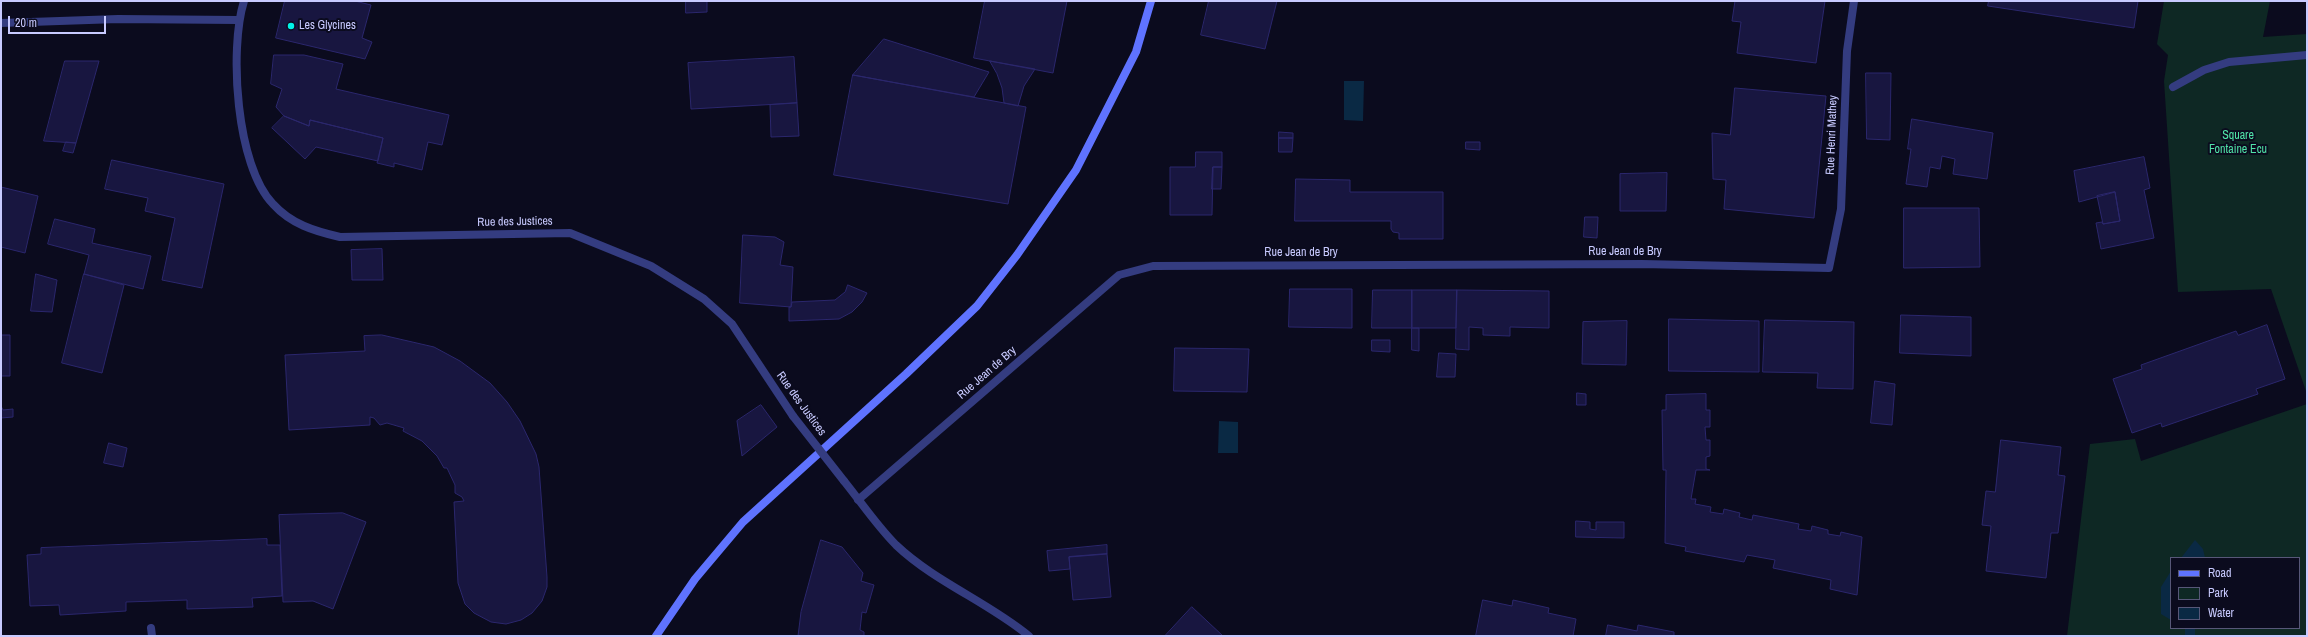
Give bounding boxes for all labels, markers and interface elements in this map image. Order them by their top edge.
scale bar [10,8,108,34]
text: 20 m [15,15,37,31]
place label: Les Glycines [299,19,356,33]
marker: Les Glycines [286,21,296,31]
street label: Rue Henri Mathey [1823,95,1841,175]
park label: Square Fontaine Ecu [2209,129,2267,157]
street label: Rue des Justices [477,214,553,230]
street label: Rue Jean de Bry [1588,245,1662,259]
street label: Rue Jean de Bry [1264,246,1338,260]
street label: Rue Jean de Bry [955,344,1019,402]
street label: Rue des Justices [773,369,829,439]
legend [2170,557,2300,629]
text: Road [2208,565,2232,581]
text: Park [2208,585,2228,601]
text: Water [2208,605,2234,621]

